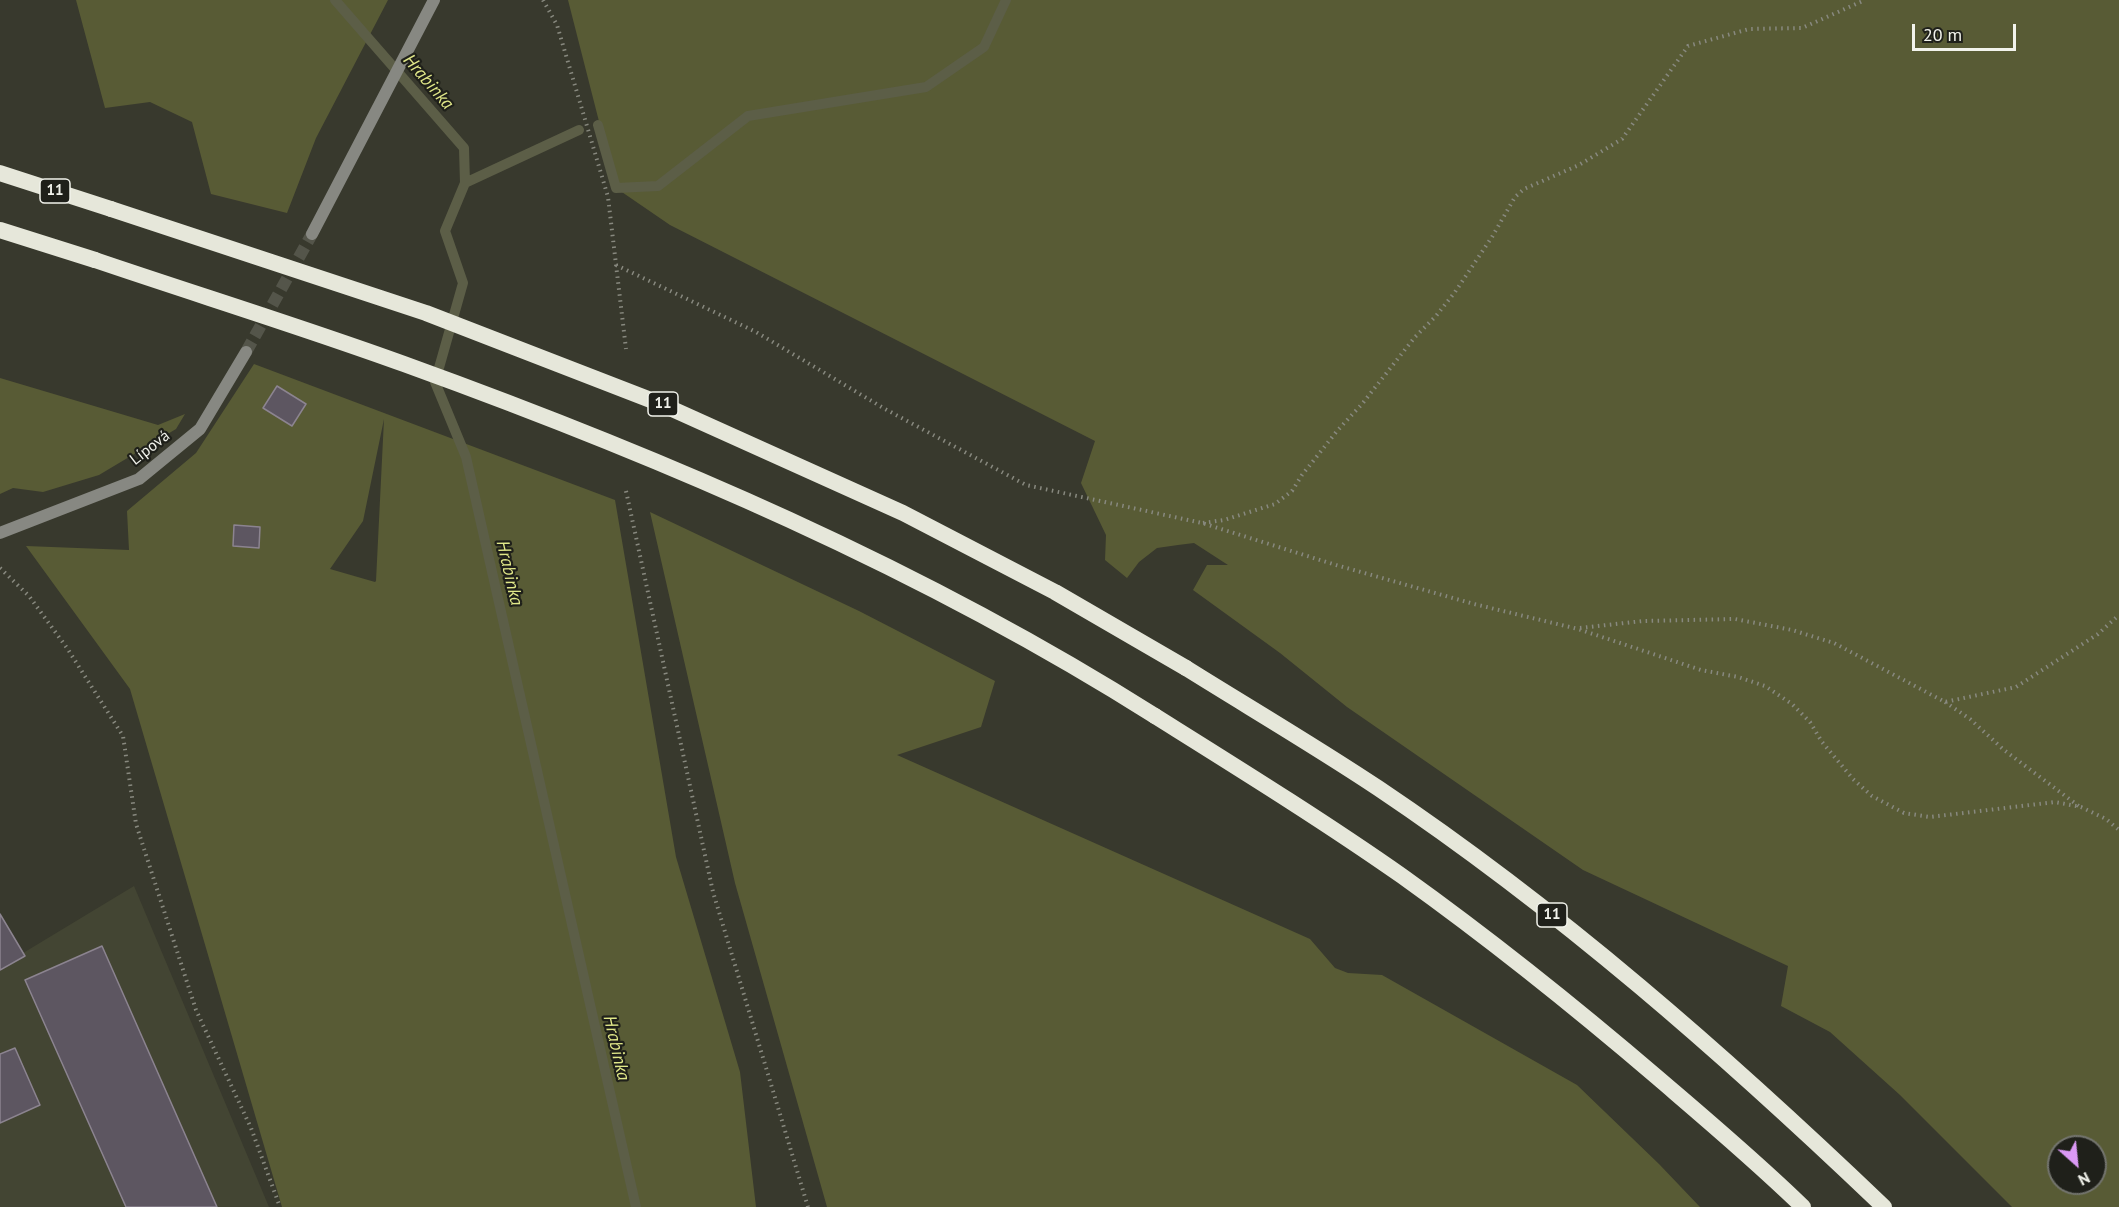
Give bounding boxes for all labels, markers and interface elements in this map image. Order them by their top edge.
scale bar [1915,12,2018,50]
text: 20 m [1923,23,1962,46]
water label: Hrabinka [398,50,458,114]
road number: 11 [40,179,70,203]
road number: 11 [648,392,678,416]
street label: Lípová [126,427,174,469]
water label: Hrabinka [491,538,527,608]
road number: 11 [1537,903,1567,927]
water label: Hrabinka [598,1013,634,1083]
north arrow [2047,1135,2107,1195]
text: N [2075,1168,2093,1191]

